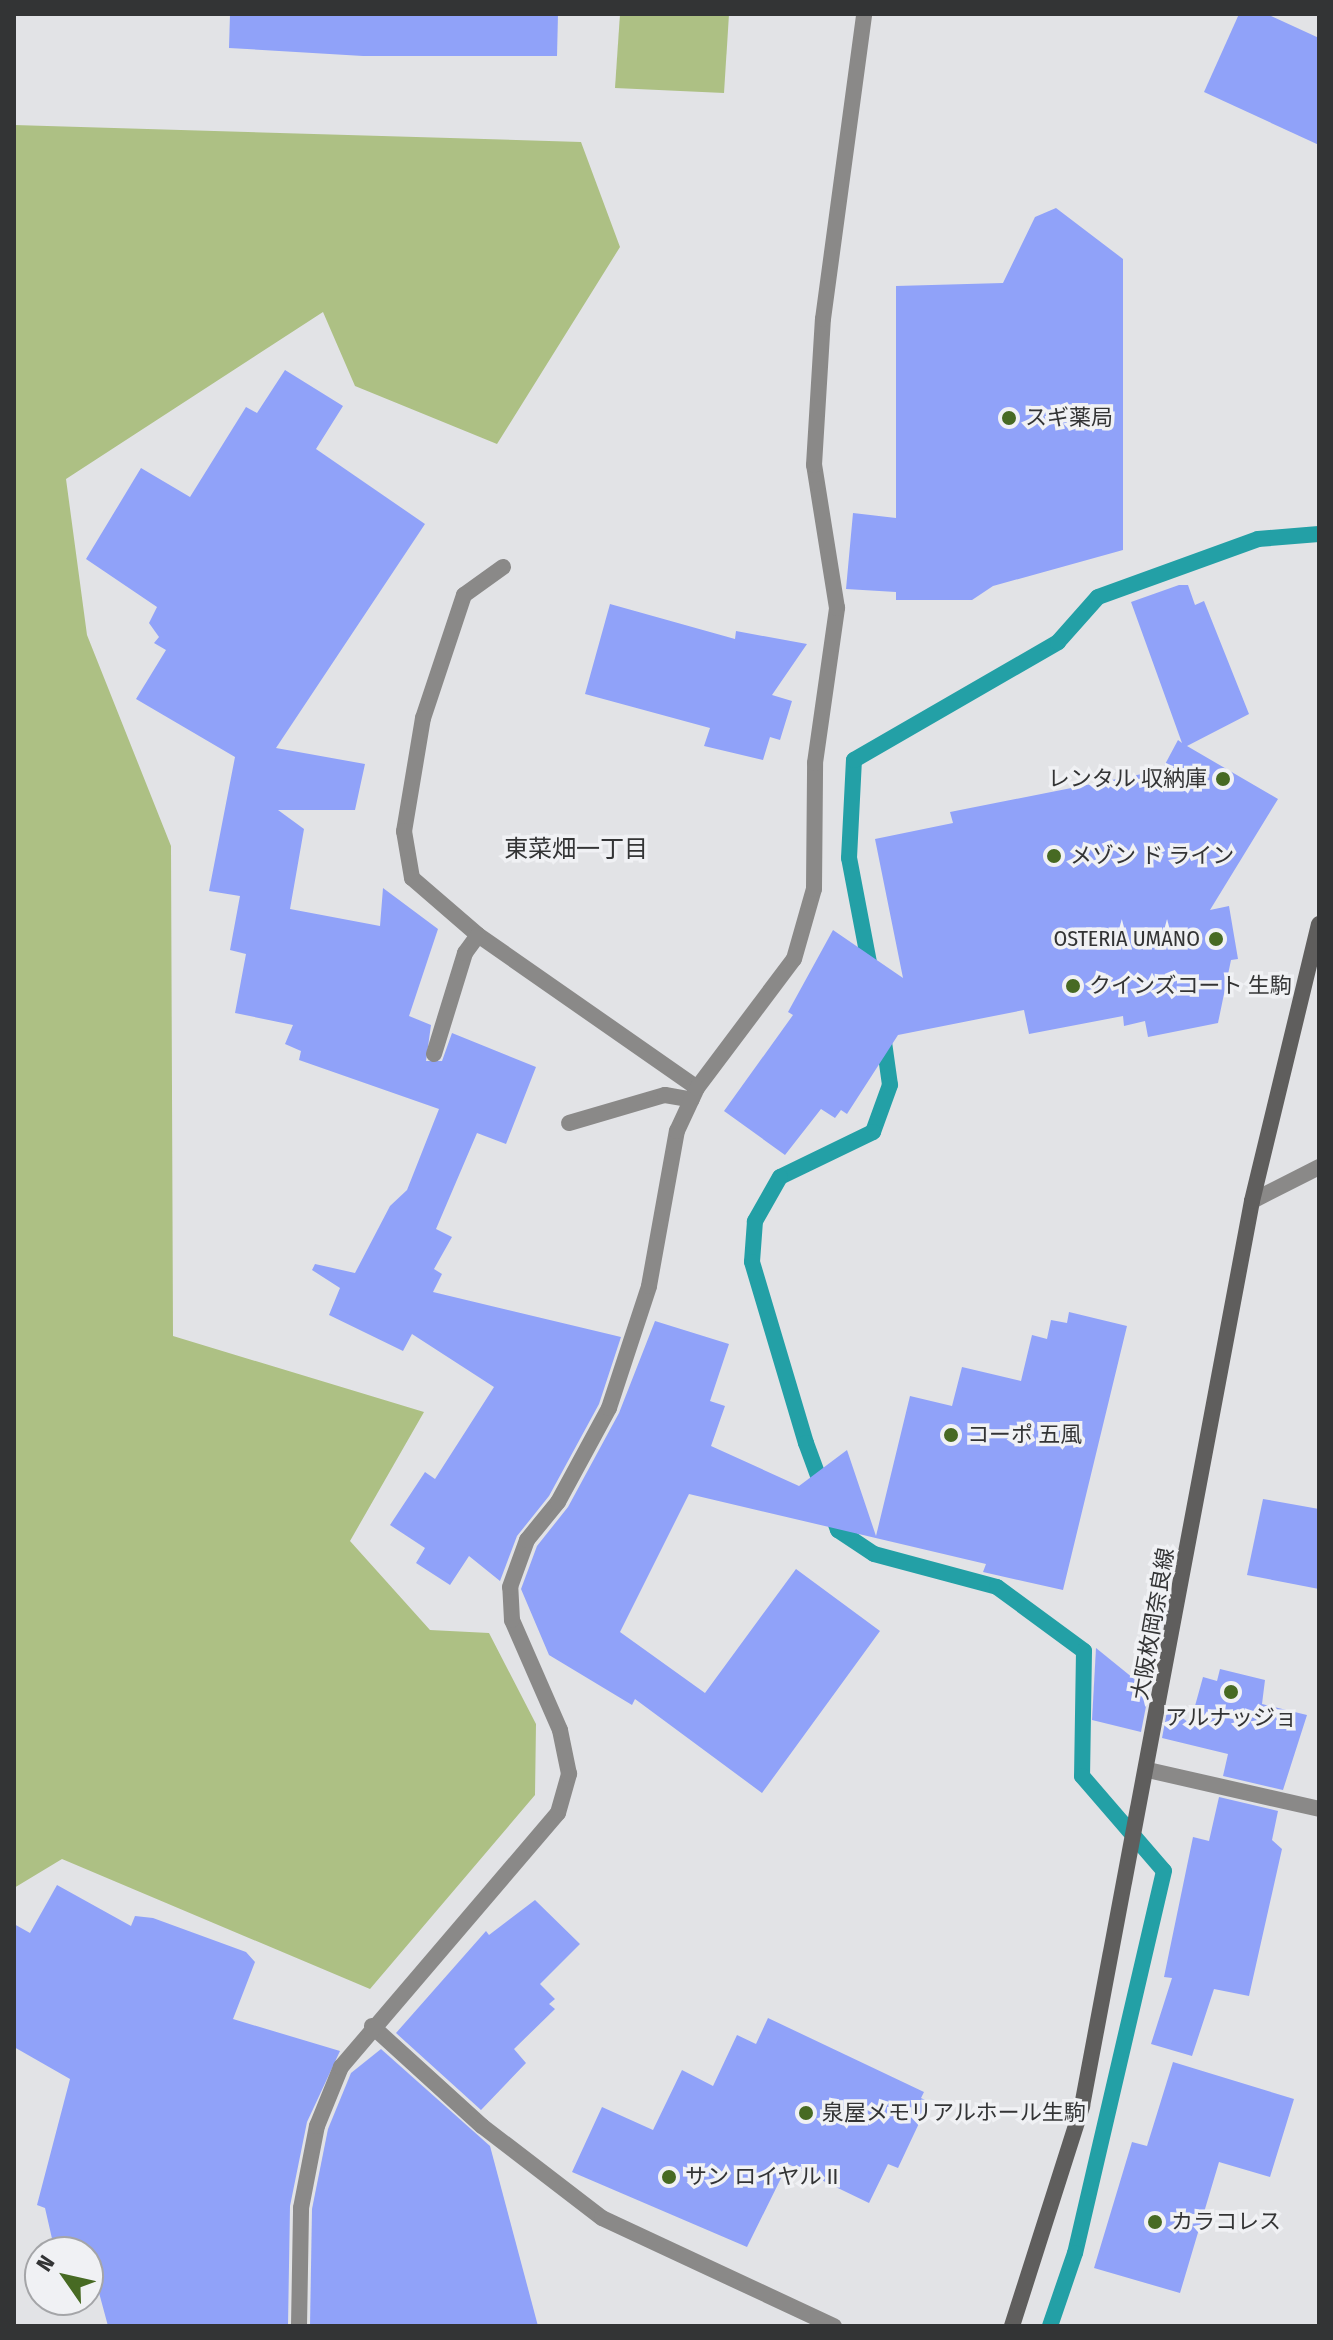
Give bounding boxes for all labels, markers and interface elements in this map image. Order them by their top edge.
place label: スギ薬局 [1025,405,1113,431]
marker: スギ薬局 [1000,409,1018,427]
place label: レンタル 収納庫 [1048,766,1207,792]
marker: レンタル 収納庫 [1214,770,1232,788]
district label: 東菜畑一丁目 [504,836,648,864]
place label: メゾン ド ライン [1070,843,1234,869]
marker: メゾン ド ライン [1045,847,1063,865]
place label: OSTERIA UMANO [1053,926,1200,952]
marker: OSTERIA UMANO [1207,930,1225,948]
place label: クインズコート 生駒 [1089,973,1292,999]
marker: クインズコート 生駒 [1064,977,1082,995]
place label: コーポ 五風 [967,1422,1082,1448]
marker: コーポ 五風 [942,1426,960,1444]
street label: 大阪枚岡奈良線 [1127,1546,1179,1702]
marker: アルナッジョ [1222,1683,1240,1701]
place label: アルナッジョ [1165,1705,1297,1731]
place label: 泉屋メモリアルホール生駒 [822,2100,1086,2126]
marker: 泉屋メモリアルホール生駒 [797,2104,815,2122]
place label: サン ロイヤル II [685,2164,839,2190]
marker: サン ロイヤル II [660,2168,678,2186]
place label: カラコレス [1171,2209,1281,2235]
marker: カラコレス [1146,2213,1164,2231]
north arrow [24,2236,104,2316]
text: N [30,2250,60,2276]

